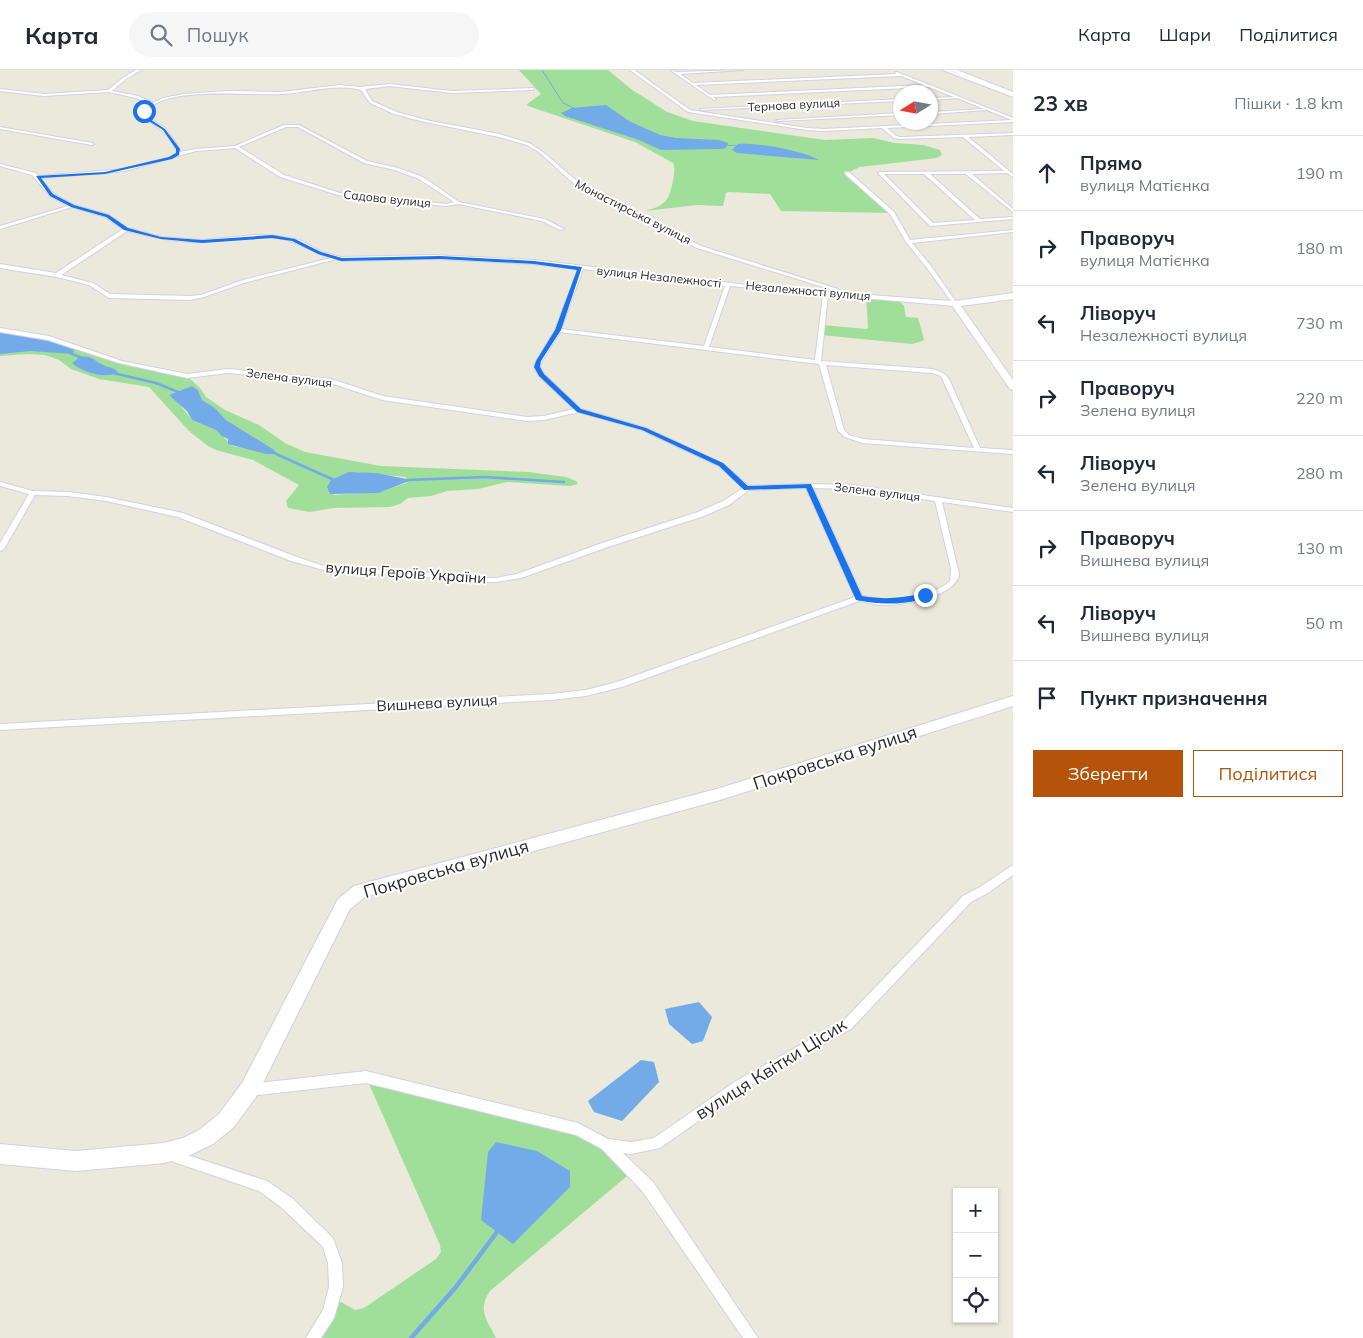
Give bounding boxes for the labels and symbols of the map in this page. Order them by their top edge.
north arrow [893,85,938,130]
street label: Тернова вулиця [747,95,841,114]
route start [133,100,156,123]
street label: Монастирська вулиця [573,176,694,247]
street label: Садова вулиця [343,186,431,211]
street label: вулиця Незалежності [596,262,722,291]
street label: Незалежності вулиця [745,278,871,303]
street label: Зелена вулиця [245,365,333,390]
street label: Зелена вулиця [833,479,921,504]
street label: вулиця Героїв України [325,557,487,588]
route end [914,584,937,607]
street label: Вишнева вулиця [376,690,498,715]
street label: Покровська вулиця [750,720,920,795]
street label: Покровська вулиця [360,834,531,903]
street label: вулиця Квітки Цісик [691,1013,851,1124]

